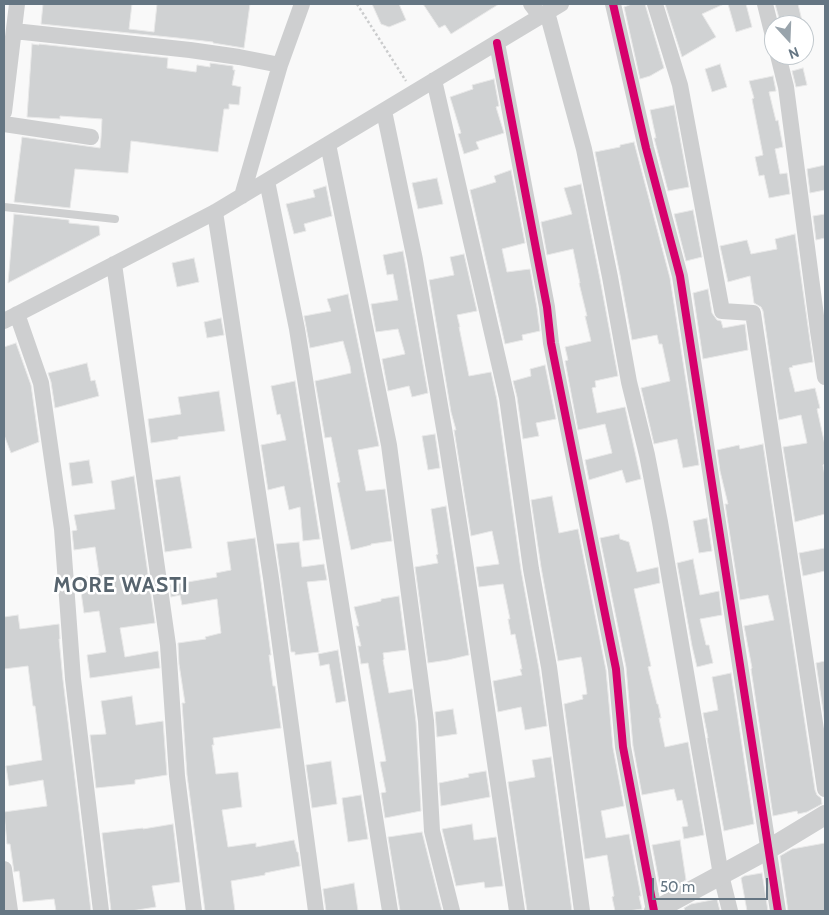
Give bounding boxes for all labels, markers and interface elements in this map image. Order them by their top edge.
north arrow [764,15,814,65]
text: N [786,43,802,63]
district label: MORE WASTI [52,573,190,599]
scale bar [654,868,770,900]
text: 50 m [660,878,695,896]

